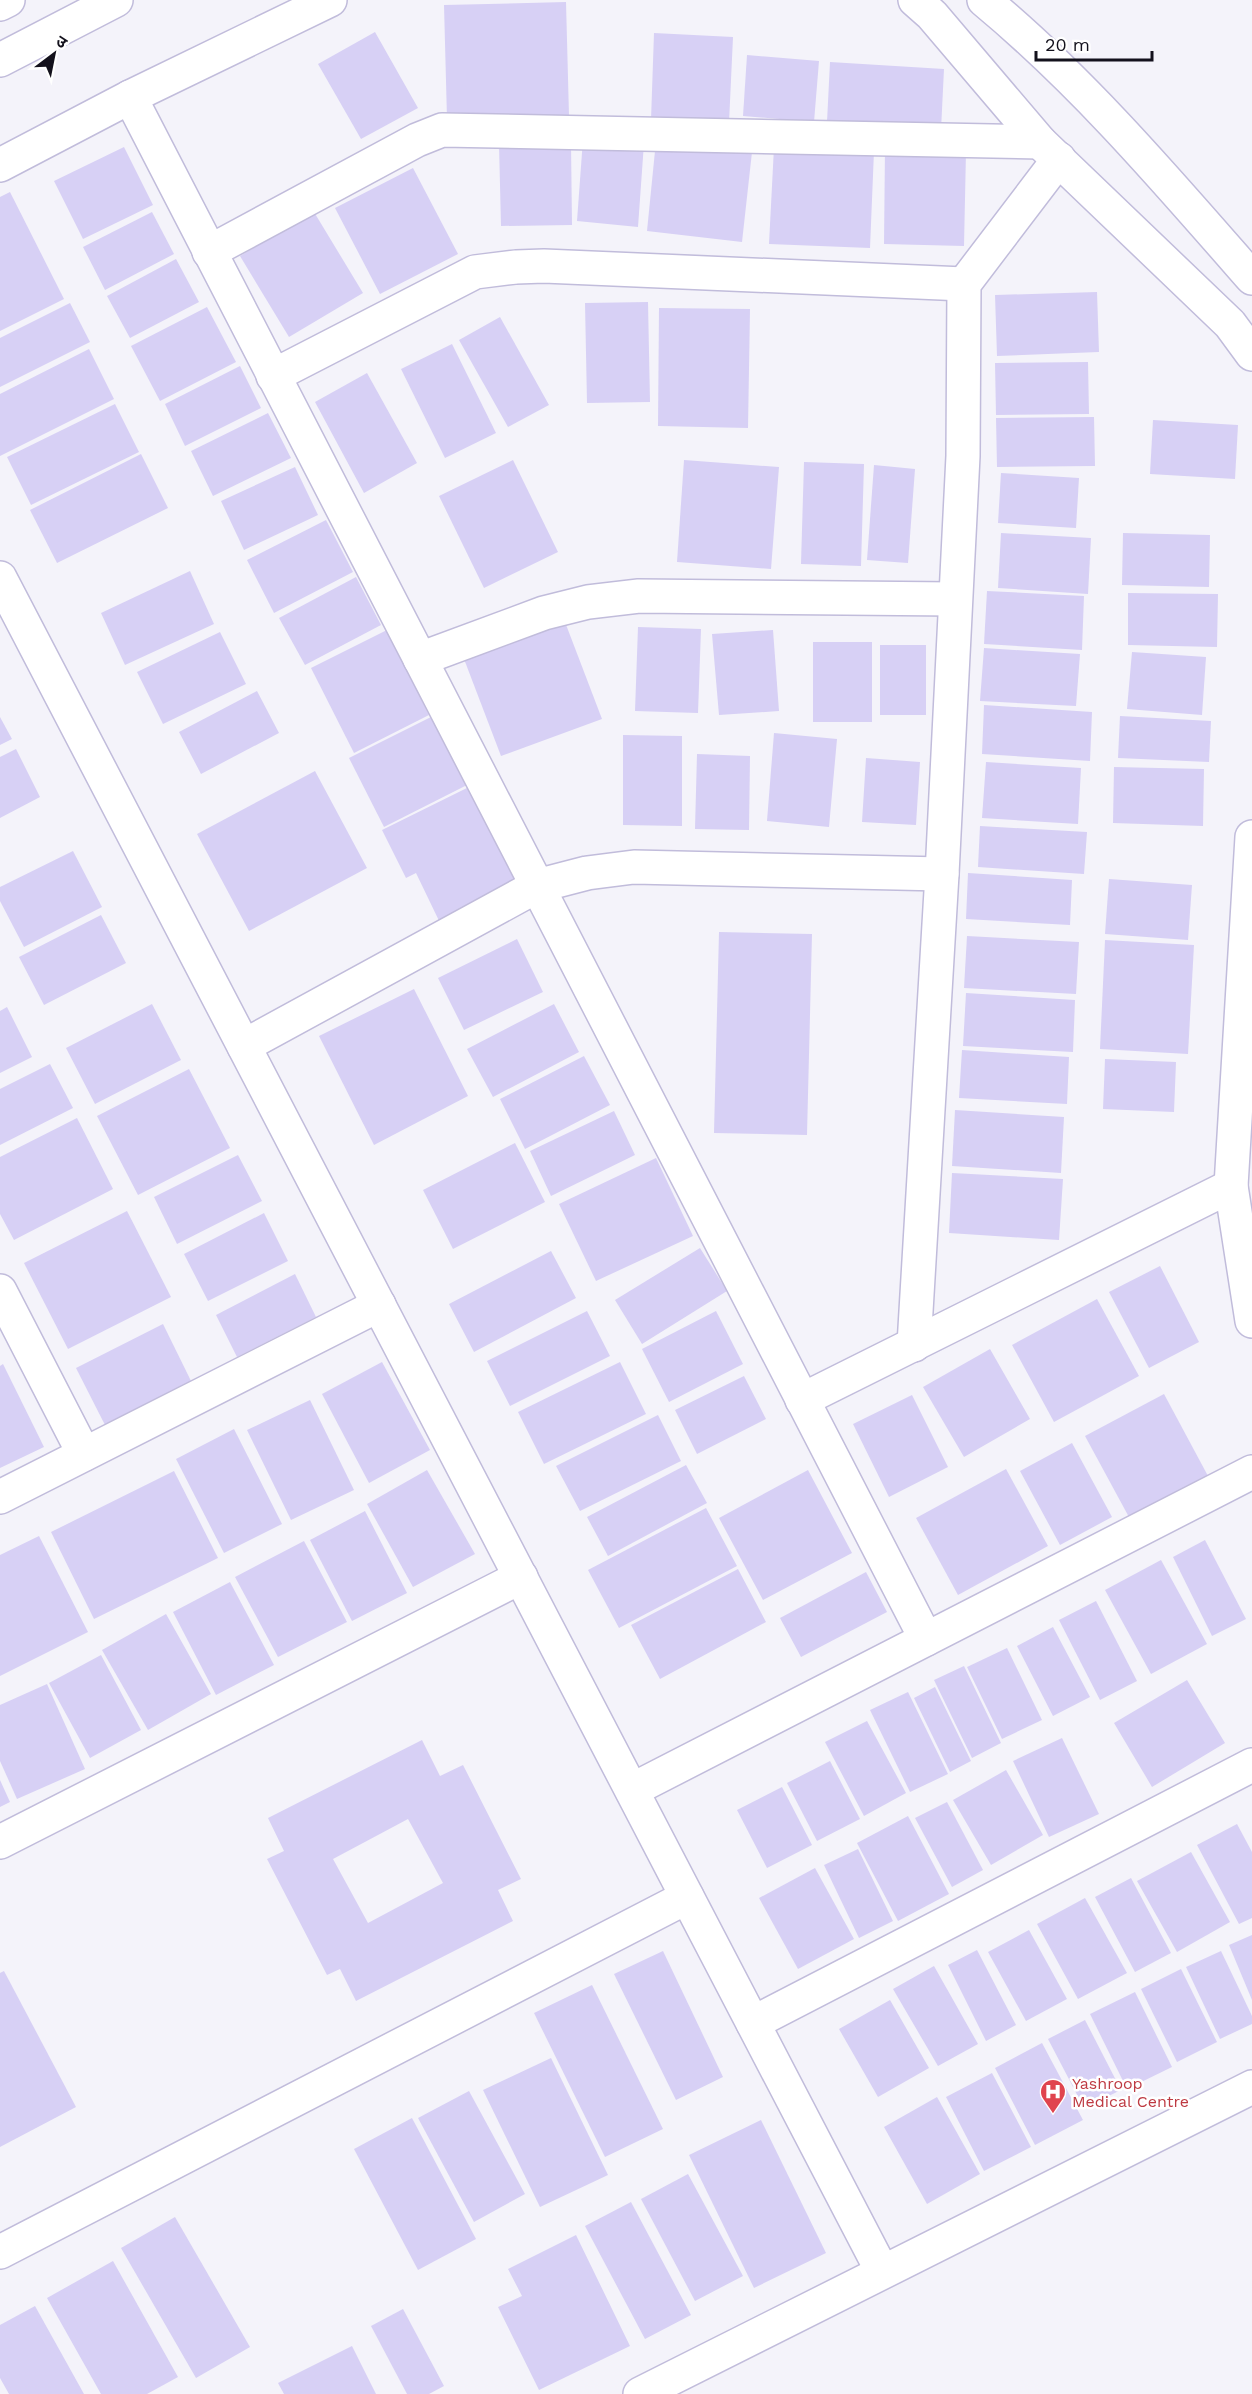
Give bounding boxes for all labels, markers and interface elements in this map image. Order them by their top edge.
north arrow [24,24,84,84]
scale bar [1036,24,1152,62]
text: उ [53,31,71,53]
text: 20 m [1045,34,1090,55]
place label: Yashroop Medical Centre [1072,2074,1189,2111]
hospital icon: Yashroop Medical Centre [1038,2077,1068,2115]

